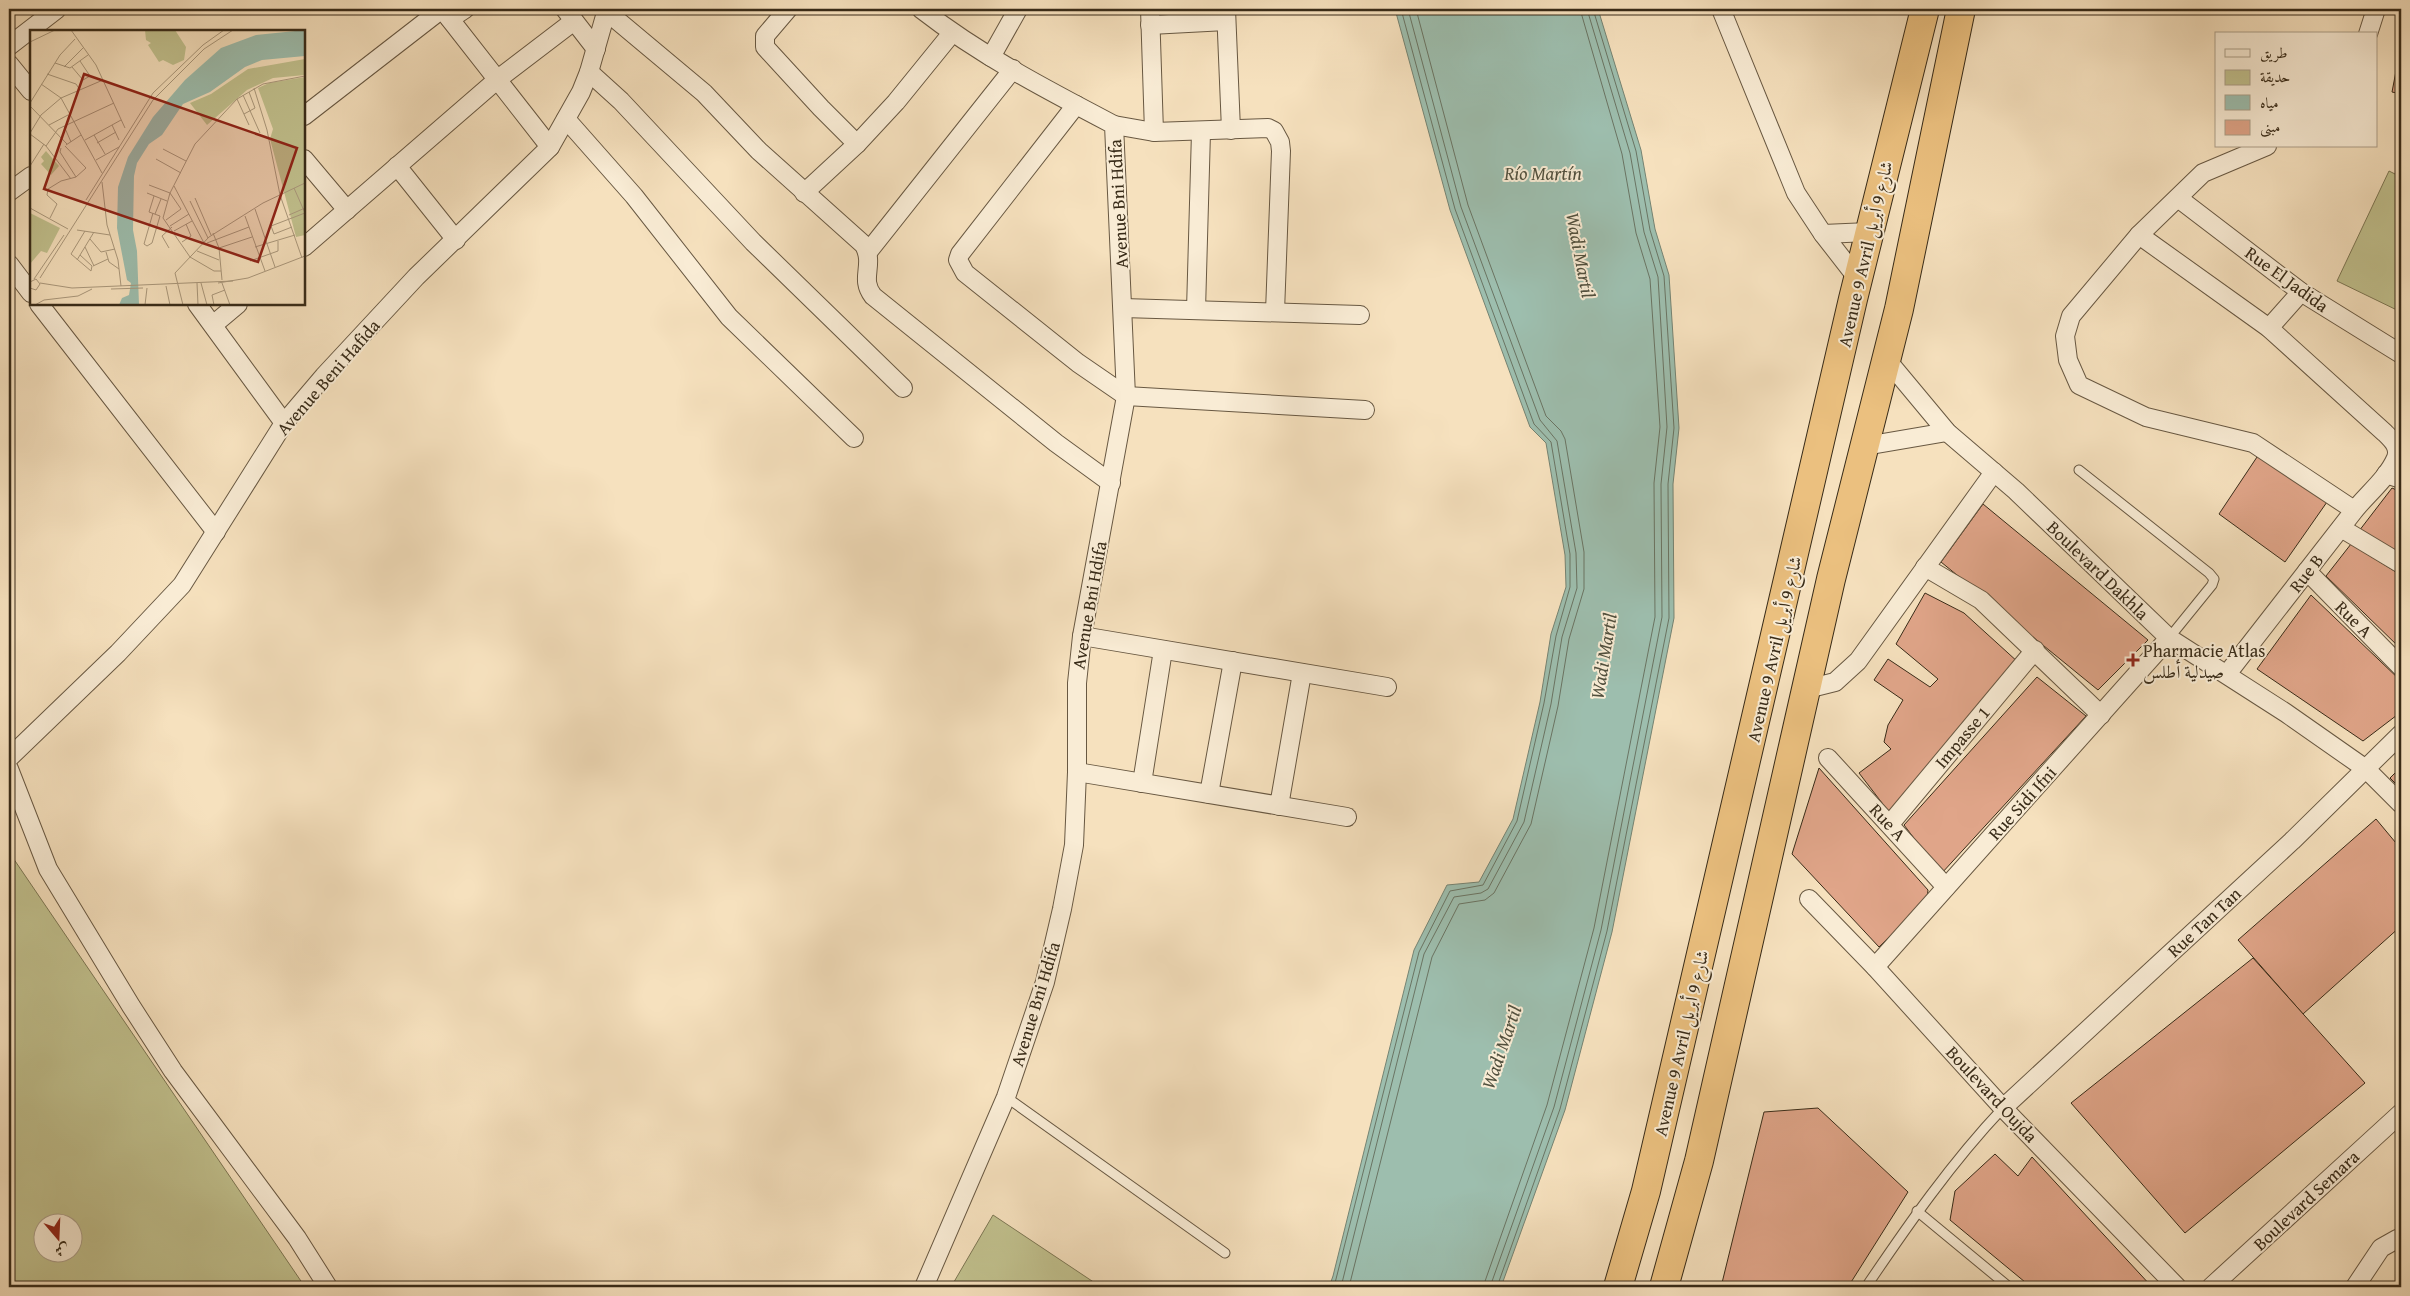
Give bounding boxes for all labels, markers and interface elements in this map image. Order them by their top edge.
inset map [30,30,305,305]
legend [2215,32,2378,148]
text: طريق [2260,42,2287,63]
text: حديقة [2260,66,2290,87]
text: مياه [2260,92,2278,113]
text: مبنى [2260,116,2280,138]
street label: Avenue Bni Hdifa [1101,138,1135,269]
street label: Avenue 9 Avril شارع 9 أبريل [1830,158,1901,350]
water label: Río Martín [1503,159,1582,187]
water label: Wadi Martil [1559,210,1603,300]
street label: Rue El Jadida [2240,239,2335,319]
street label: Avenue Beni Hafida [270,313,387,441]
street label: Boulevard Dakhla [2041,514,2155,626]
street label: Avenue Bni Hdifa [1064,538,1114,671]
street label: Rue B [2282,548,2330,598]
street label: Avenue 9 Avril شارع 9 أبريل [1739,553,1810,745]
street label: Rue A [2329,594,2379,644]
water label: Wadi Martil [1582,611,1624,701]
place label: Pharmacie Atlas صيدلية أطلس [2143,637,2265,685]
marker: Pharmacie Atlas صيدلية أطلس [2127,654,2139,666]
street label: Impasse 1 [1928,700,1996,774]
street label: Rue Sidi Ifni [1981,760,2063,846]
street label: Rue A [1863,797,1913,847]
street label: Rue Tan Tan [2161,881,2247,963]
street label: Avenue Bni Hdifa [1003,938,1067,1070]
street label: Avenue 9 Avril شارع 9 أبريل [1646,947,1717,1139]
water label: Wadi Martil [1474,1001,1528,1092]
street label: Boulevard Oujda [1940,1039,2045,1149]
street label: Boulevard Semara [2247,1143,2366,1257]
north arrow [32,1214,82,1264]
text: ش [52,1239,72,1262]

